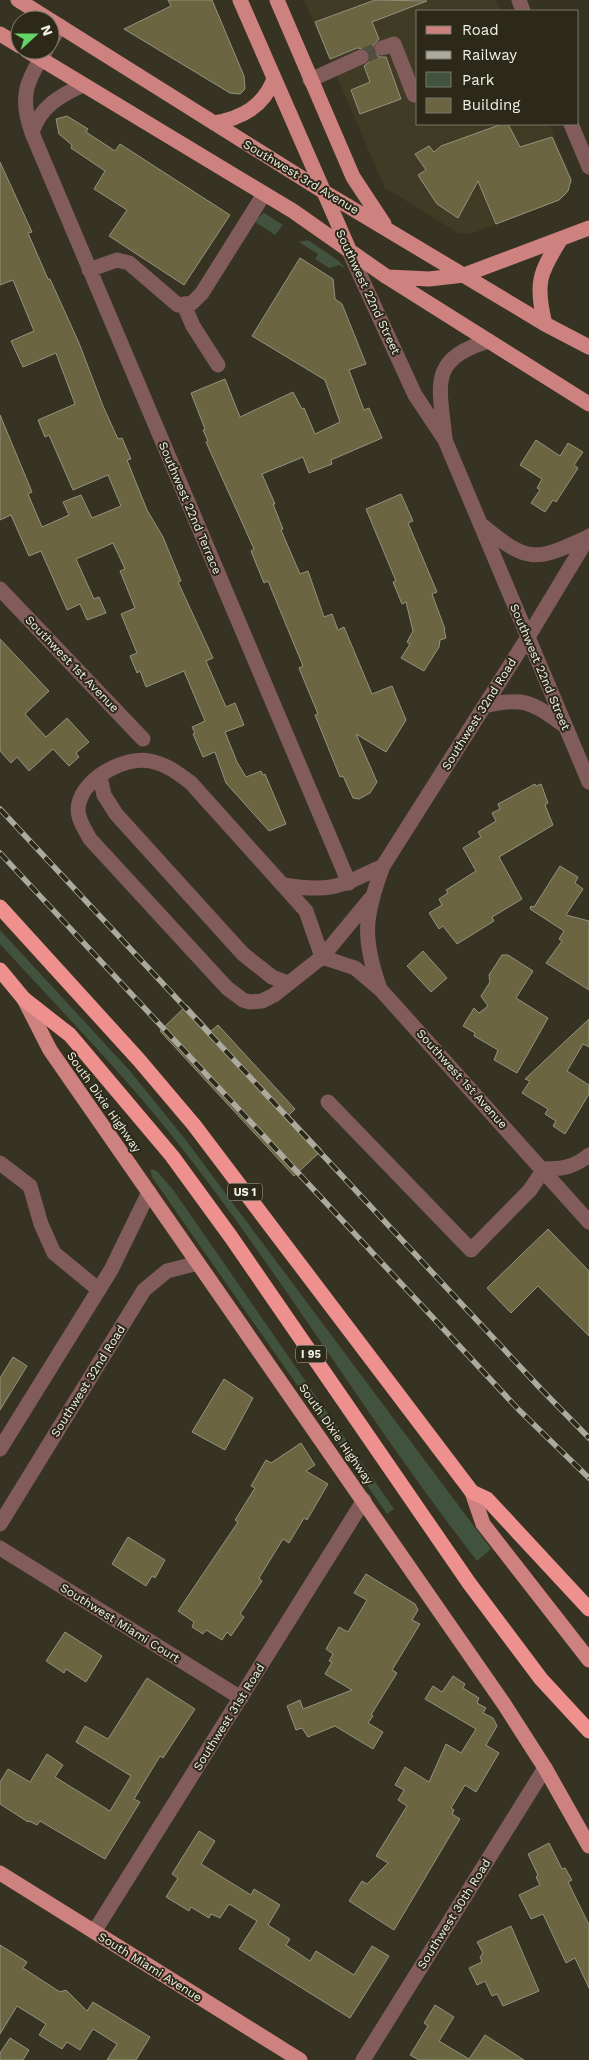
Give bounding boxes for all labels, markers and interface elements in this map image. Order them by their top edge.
north arrow [10,10,60,60]
legend [416,10,579,125]
text: Road [462,21,499,39]
text: N [38,23,56,38]
text: Railway [462,46,517,64]
text: Park [462,71,495,89]
text: Building [462,96,520,114]
street label: Southwest 3rd Avenue [241,137,361,217]
street label: Southwest 22nd Street [333,227,403,357]
street label: Southwest 22nd Terrace [156,440,224,576]
street label: Southwest 22nd Street [507,602,573,732]
street label: Southwest 1st Avenue [22,613,122,715]
street label: Southwest 32nd Road [439,656,519,772]
street label: Southwest 1st Avenue [414,1026,510,1132]
street label: South Dixie Highway [64,1049,144,1156]
road number: US 1 [228,1184,262,1200]
street label: Southwest 32nd Road [48,1323,128,1439]
road number: I 95 [296,1346,326,1362]
street label: South Dixie Highway [296,1381,376,1488]
street label: Southwest Miami Court [58,1580,182,1666]
street label: Southwest 31st Road [190,1661,268,1773]
street label: Southwest 30th Road [414,1856,494,1972]
street label: South Miami Avenue [96,1929,205,2005]

